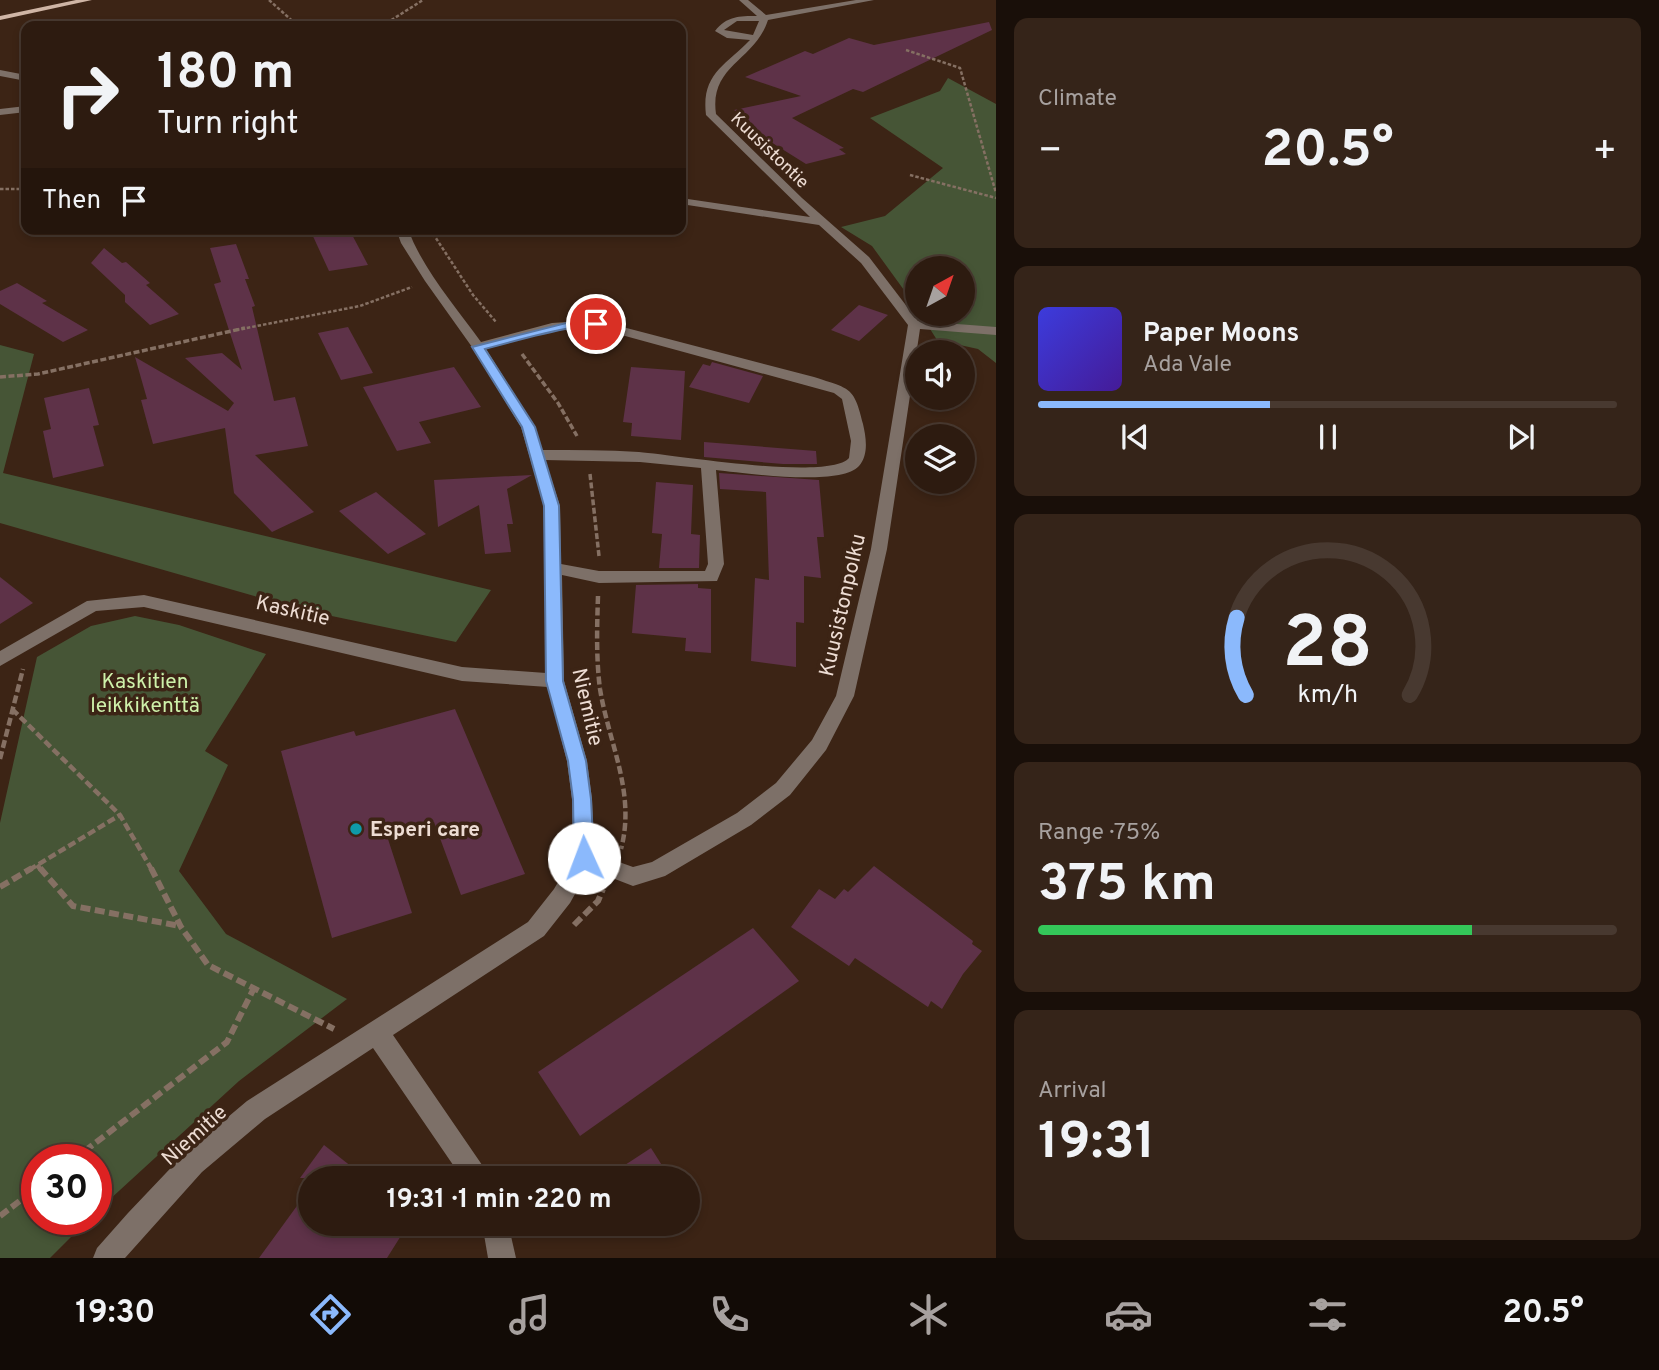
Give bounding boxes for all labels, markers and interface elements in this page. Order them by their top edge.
text: 180 m [157,44,294,106]
icon: right [42,49,133,140]
text: Climate [1038,85,1117,114]
text: Turn right [157,105,299,145]
street label: Kuusistontie [725,108,813,194]
text: 20.5° [1261,119,1394,185]
text: − [1038,128,1063,177]
text: + [1592,128,1617,177]
icon: arrive [115,182,153,220]
text: Then [42,185,101,218]
north arrow [905,256,975,326]
map controls [905,256,975,494]
pin [566,294,626,354]
icon: arrive [577,305,615,343]
text: Paper Moons [1143,318,1299,351]
button: sound [905,340,975,410]
text: Ada Vale [1143,351,1232,380]
icon: previous [1116,418,1154,456]
icon: pause [1309,418,1347,456]
icon: next [1502,418,1540,456]
button: layers [905,424,975,494]
street label: Kuusistonpolku [814,531,873,679]
street label: Kaskitie [253,590,332,633]
text: 28 [1282,601,1373,693]
street label: Niemitie [565,666,609,749]
park label: Kaskitien leikkikenttä [90,669,200,720]
text: km/h [1297,680,1358,712]
place label: Esperi care [370,817,480,844]
text: Range · 75% [1038,819,1160,848]
marker: Esperi care [348,821,364,837]
position arrow [547,821,621,895]
text: 375 km [1038,853,1216,919]
text: Arrival [1038,1077,1107,1106]
street label: Niemitie [157,1100,233,1173]
text: 19:31 [1038,1111,1155,1177]
speed limit sign: 30 [21,1144,112,1235]
text: 19:31 · 1 min · 220 m [386,1184,612,1217]
icon: directions [306,1290,355,1339]
icon: music [505,1290,554,1339]
icon: phone [705,1290,754,1339]
icon: climate [904,1290,953,1339]
icon: car [1104,1290,1153,1339]
icon: filters [1303,1290,1352,1339]
text: 19:30 [75,1294,155,1334]
text: 20.5° [1503,1294,1584,1334]

